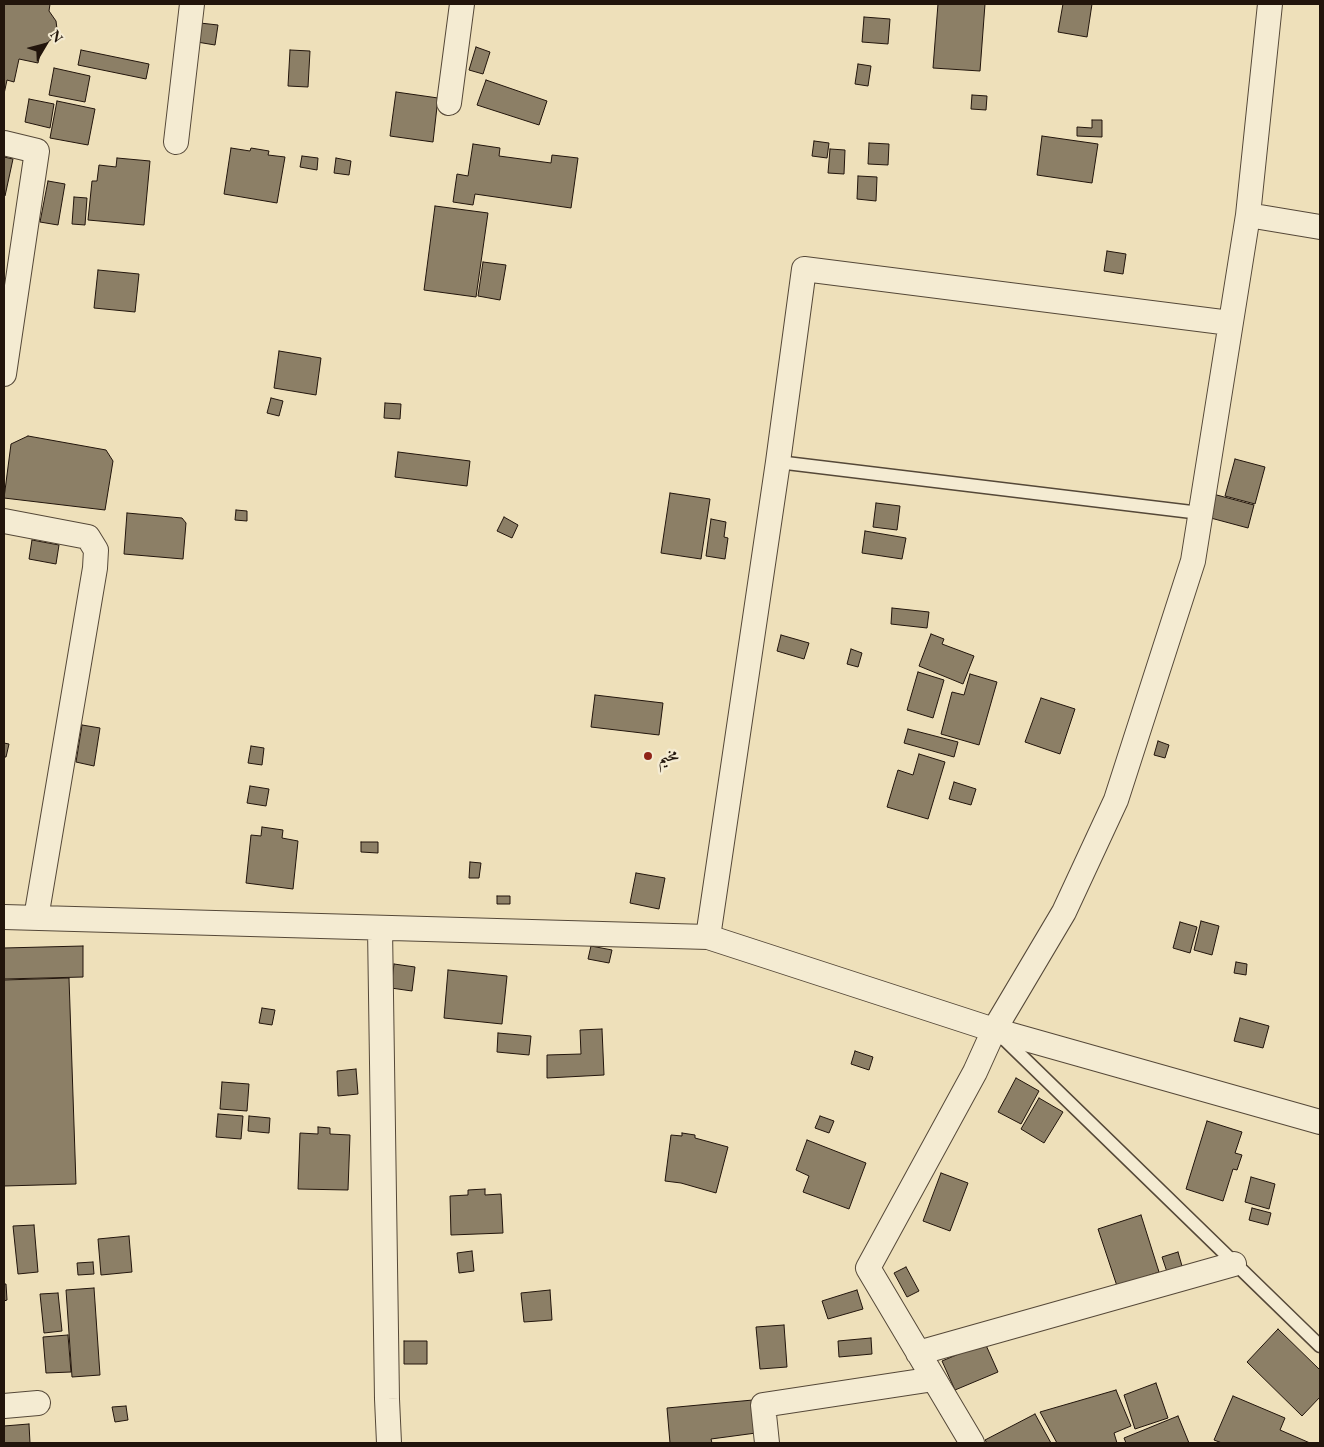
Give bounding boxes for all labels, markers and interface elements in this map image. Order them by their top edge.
north arrow [20,20,70,70]
text: N [46,26,68,46]
place label: مخيم [658,745,679,767]
marker: مخيم [642,750,654,762]

